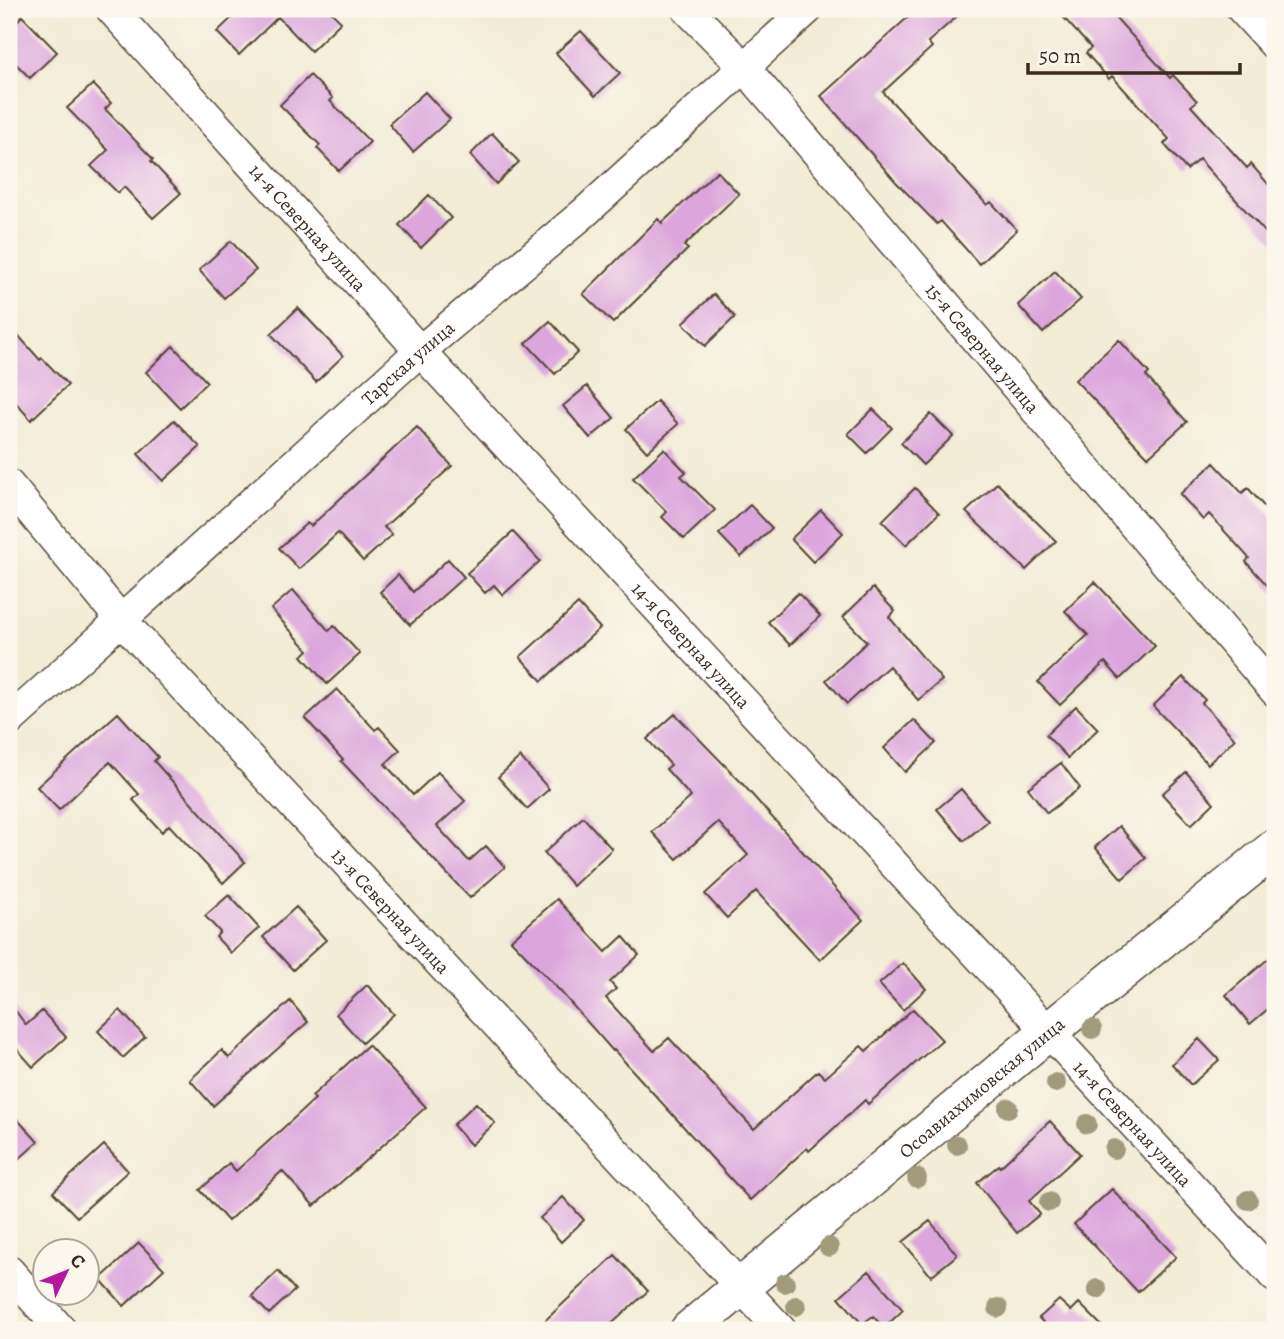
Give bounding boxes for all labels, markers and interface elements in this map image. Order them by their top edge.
scale bar [1028,32,1240,76]
text: 50 m [1039,42,1081,70]
street label: 14-я Северная улица [243,158,372,298]
street label: 15-я Северная улица [919,278,1045,419]
street label: Тарская улица [356,315,461,412]
street label: 14-я Северная улица [625,577,756,715]
street label: 13-я Северная улица [325,842,456,980]
street label: Осоавиахимовская улица [894,1011,1071,1165]
street label: 14-я Северная улица [1067,1055,1198,1193]
north arrow [32,1238,102,1308]
text: С [64,1248,91,1274]

